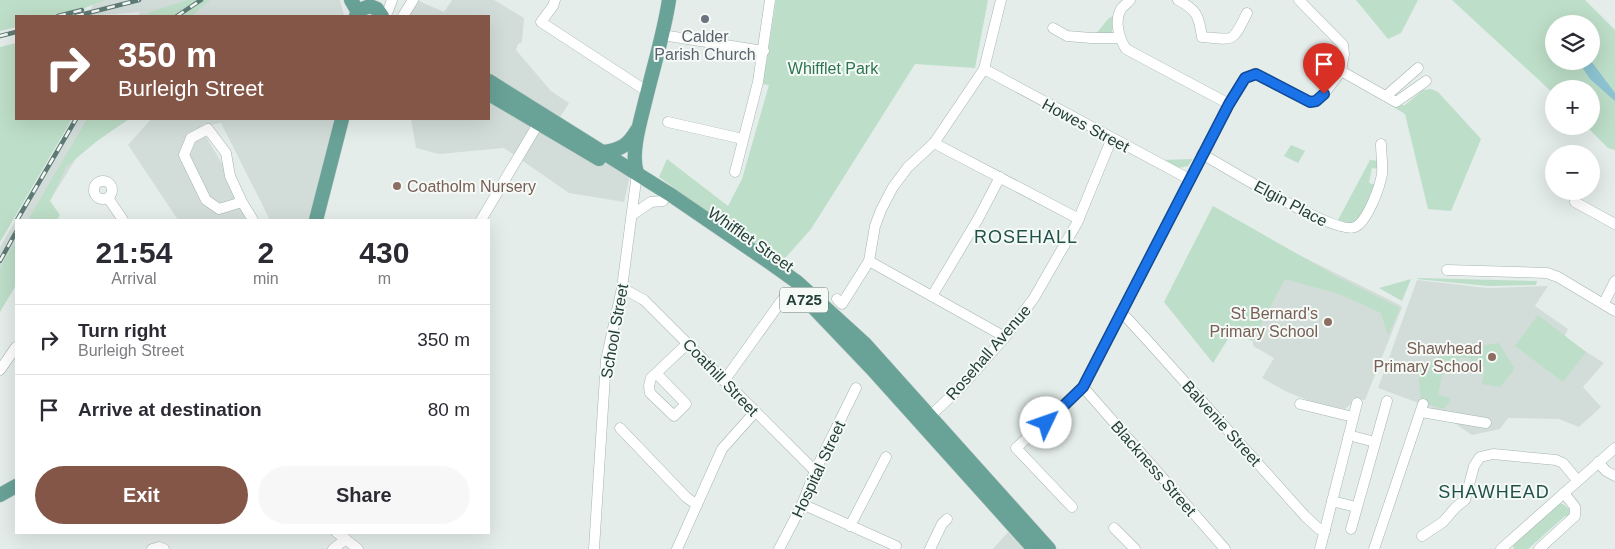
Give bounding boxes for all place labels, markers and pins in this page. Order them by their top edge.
marker: Calder Parish Church [699,13,711,25]
place label: Calder Parish Church [654,28,756,63]
pin [1303,43,1345,94]
place label: Coatholm Nursery [407,178,536,195]
marker: Coatholm Nursery [391,180,403,192]
place label: St Bernard's Primary School [1210,305,1318,340]
marker: St Bernard's Primary School [1322,316,1334,328]
place label: Shawhead Primary School [1374,340,1482,375]
marker: Shawhead Primary School [1486,351,1498,363]

